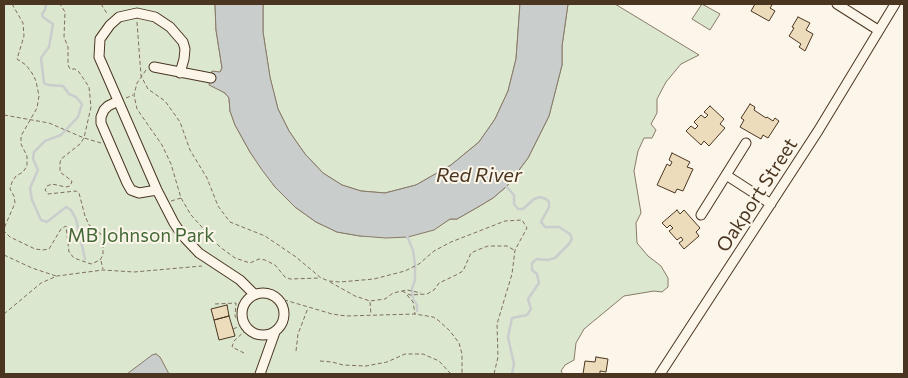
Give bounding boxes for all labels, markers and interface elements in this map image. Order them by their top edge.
street label: Oakport Street [712,134,802,256]
water label: Red River [436,163,522,187]
park label: MB Johnson Park [67,225,215,247]

